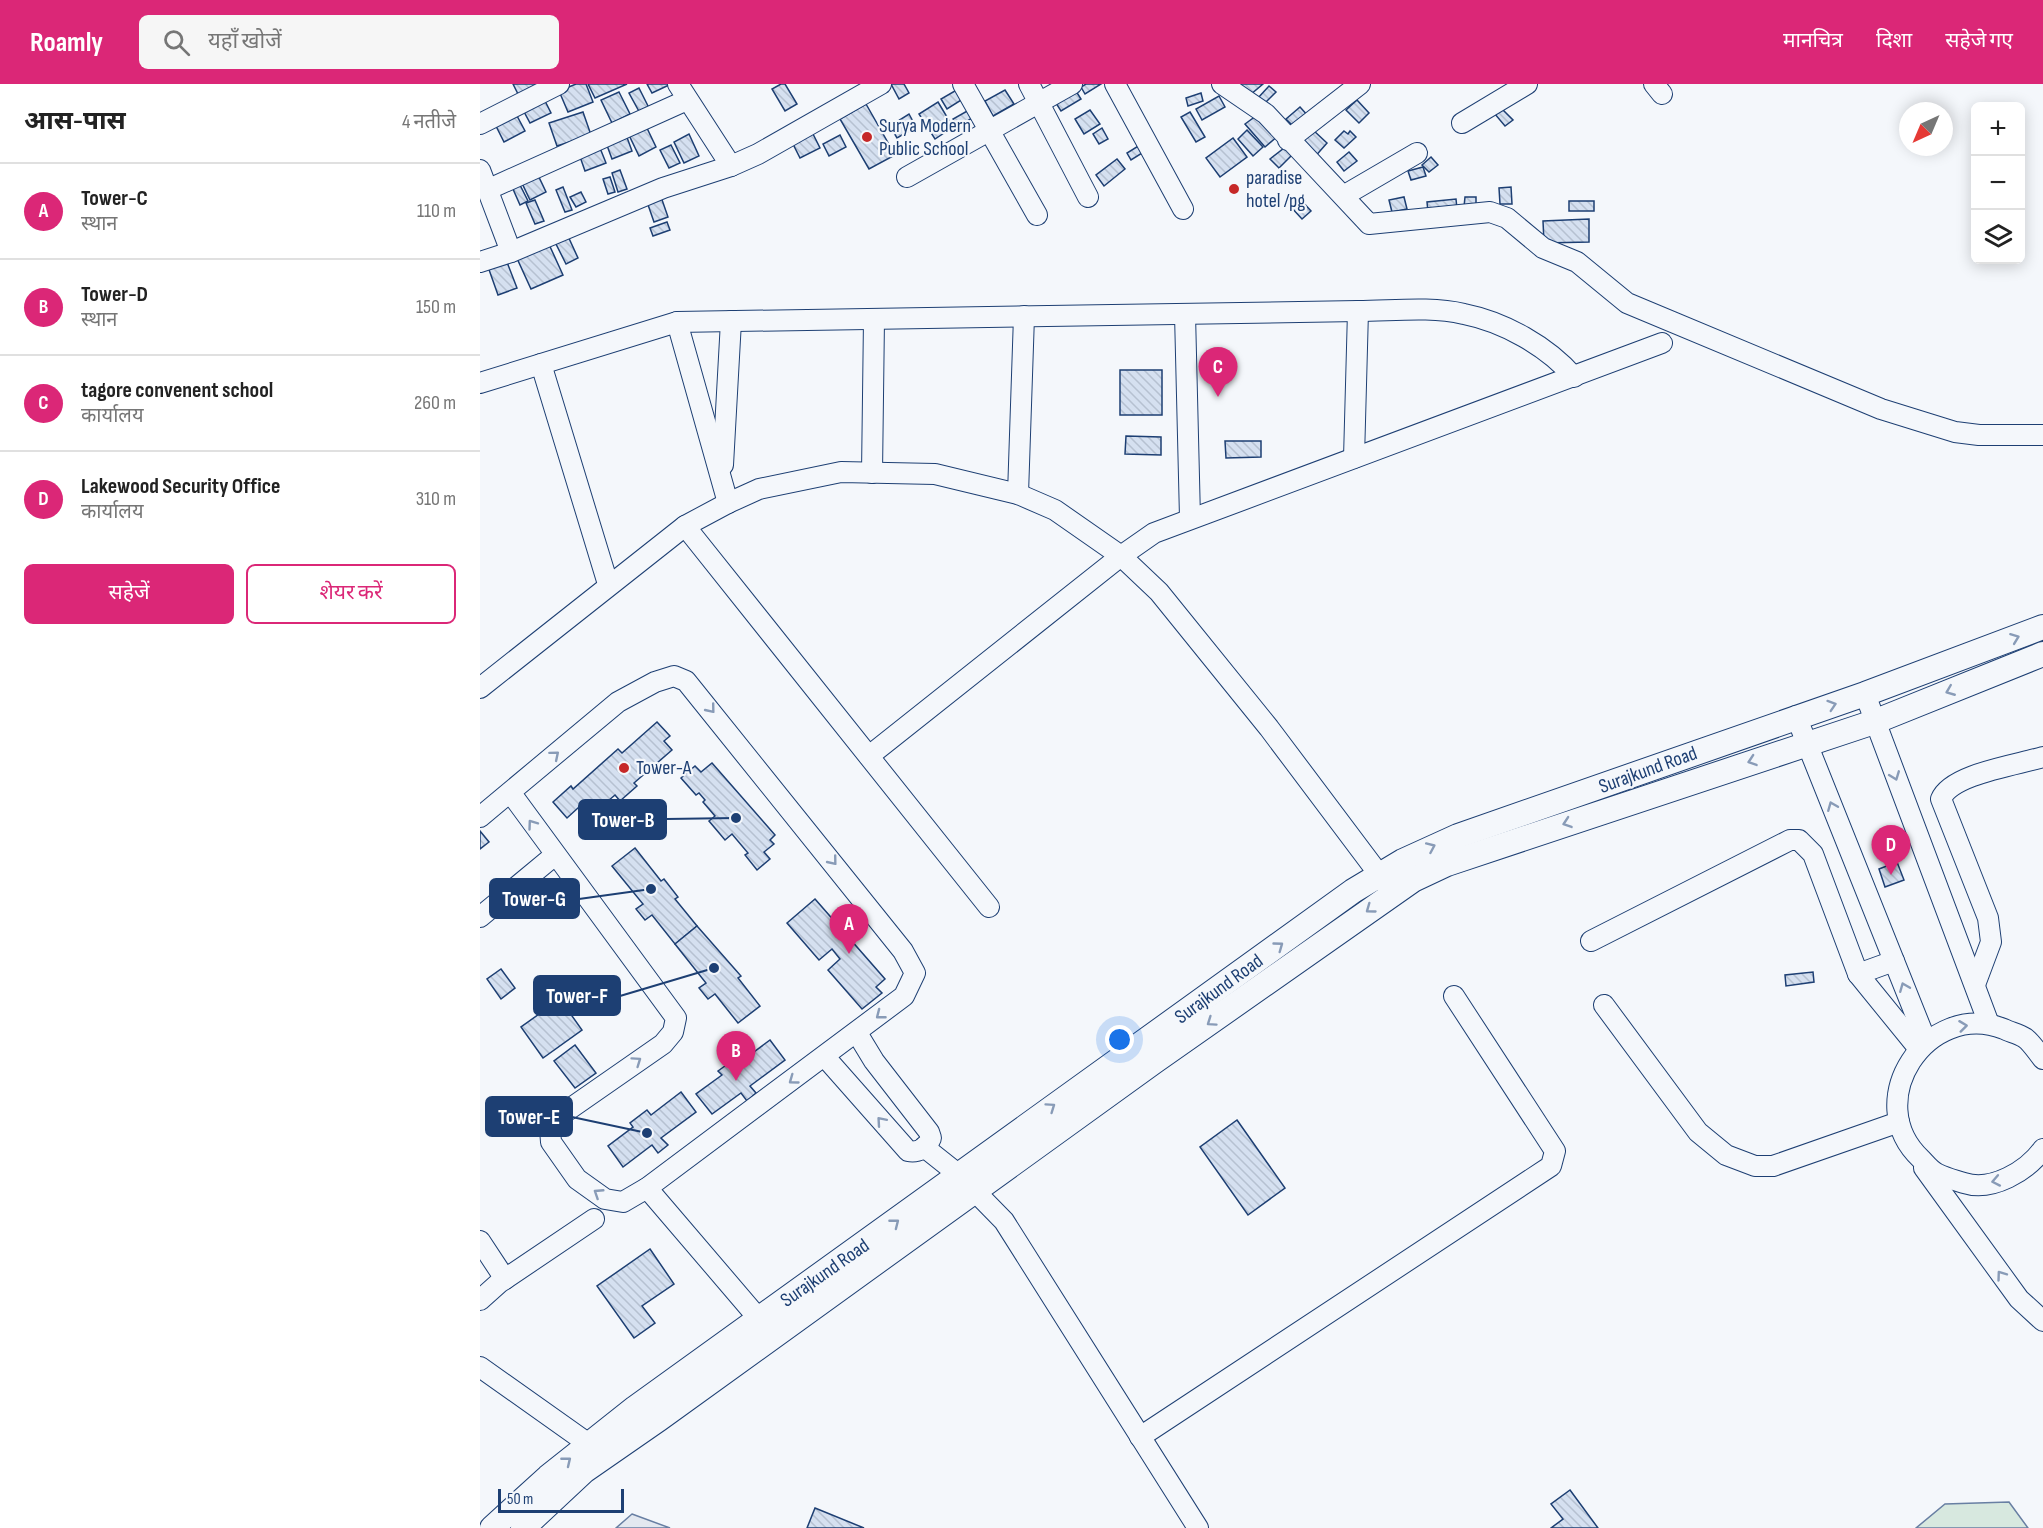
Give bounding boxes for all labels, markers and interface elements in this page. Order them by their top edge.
search box [139,15,559,69]
text: Roamly [30,26,103,59]
icon: search [160,26,193,59]
text: यहाँ खोजें [208,28,282,55]
text: मानचित्र [1783,28,1843,53]
text: दिशा [1876,28,1912,53]
text: सहेजे गए [1945,28,2013,53]
north arrow [1899,102,1953,156]
map controls [1971,102,2025,264]
button: + [1971,102,2025,156]
text: आस-पास [24,106,126,137]
text: 4 नतीजे [402,110,456,134]
place label: Surya Modern Public School [879,114,971,161]
marker: Surya Modern Public School [860,130,874,144]
button: − [1971,156,2025,210]
place label: paradise hotel /pg [1246,166,1305,213]
marker: paradise hotel /pg [1227,182,1241,196]
text: Tower-C [81,185,148,212]
text: A [39,199,48,223]
text: 110 m [417,199,456,223]
button: layers [1971,210,2025,264]
text: स्थान [81,212,117,236]
text: Tower-D [81,281,148,308]
text: B [39,295,48,319]
text: 150 m [416,295,456,319]
text: स्थान [81,308,117,332]
pin: C [1198,348,1238,397]
text: tagore convenent school [81,377,273,404]
text: C [38,391,49,415]
text: 260 m [414,391,456,415]
text: कार्यालय [81,404,143,428]
text: Lakewood Security Office [81,473,280,500]
text: D [38,487,49,511]
text: 310 m [416,487,456,511]
text: कार्यालय [81,500,143,524]
button: सहेजें [24,564,234,624]
button: शेयर करें [246,564,456,624]
one-way arrow [2009,632,2020,645]
one-way arrow [1945,684,1956,696]
one-way arrow [1826,700,1837,712]
one-way arrow [704,702,715,713]
street label: Surajkund Road [1595,741,1701,799]
one-way arrow [548,751,559,762]
one-way arrow [1747,754,1758,767]
place label: Tower-A [636,756,692,780]
marker: Tower-A [617,761,631,775]
one-way arrow [1888,770,1900,781]
callout: Tower-B [579,800,666,839]
one-way arrow [1827,801,1839,812]
text: Tower-B [591,808,655,833]
one-way arrow [1562,816,1573,829]
one-way arrow [529,819,540,830]
pin: D [1872,826,1910,875]
one-way arrow [1424,843,1435,855]
one-way arrow [825,854,836,865]
callout: Tower-G [490,879,579,918]
text: Tower-G [502,887,566,912]
one-way arrow [1366,902,1377,913]
pin: A [830,904,868,954]
one-way arrow [1272,942,1283,953]
street label: Surajkund Road [1170,949,1268,1029]
callout: Tower-F [534,976,620,1015]
one-way arrow [1899,982,1911,993]
text: Tower-F [546,984,608,1009]
one-way arrow [876,1007,887,1018]
one-way arrow [1207,1015,1218,1026]
one-way arrow [1958,1020,1968,1033]
your location [1105,1025,1134,1054]
pin: B [716,1032,756,1081]
one-way arrow [631,1057,642,1068]
one-way arrow [789,1073,800,1084]
callout: Tower-E [486,1097,572,1136]
one-way arrow [1045,1103,1056,1114]
text: Tower-E [498,1105,560,1130]
one-way arrow [877,1117,888,1127]
one-way arrow [1991,1174,2001,1187]
one-way arrow [593,1189,604,1200]
one-way arrow [888,1220,899,1231]
street label: Surajkund Road [776,1234,874,1312]
one-way arrow [1997,1271,2008,1282]
one-way arrow [560,1458,571,1469]
scale bar [498,1486,624,1514]
text: 50 m [507,1490,533,1509]

